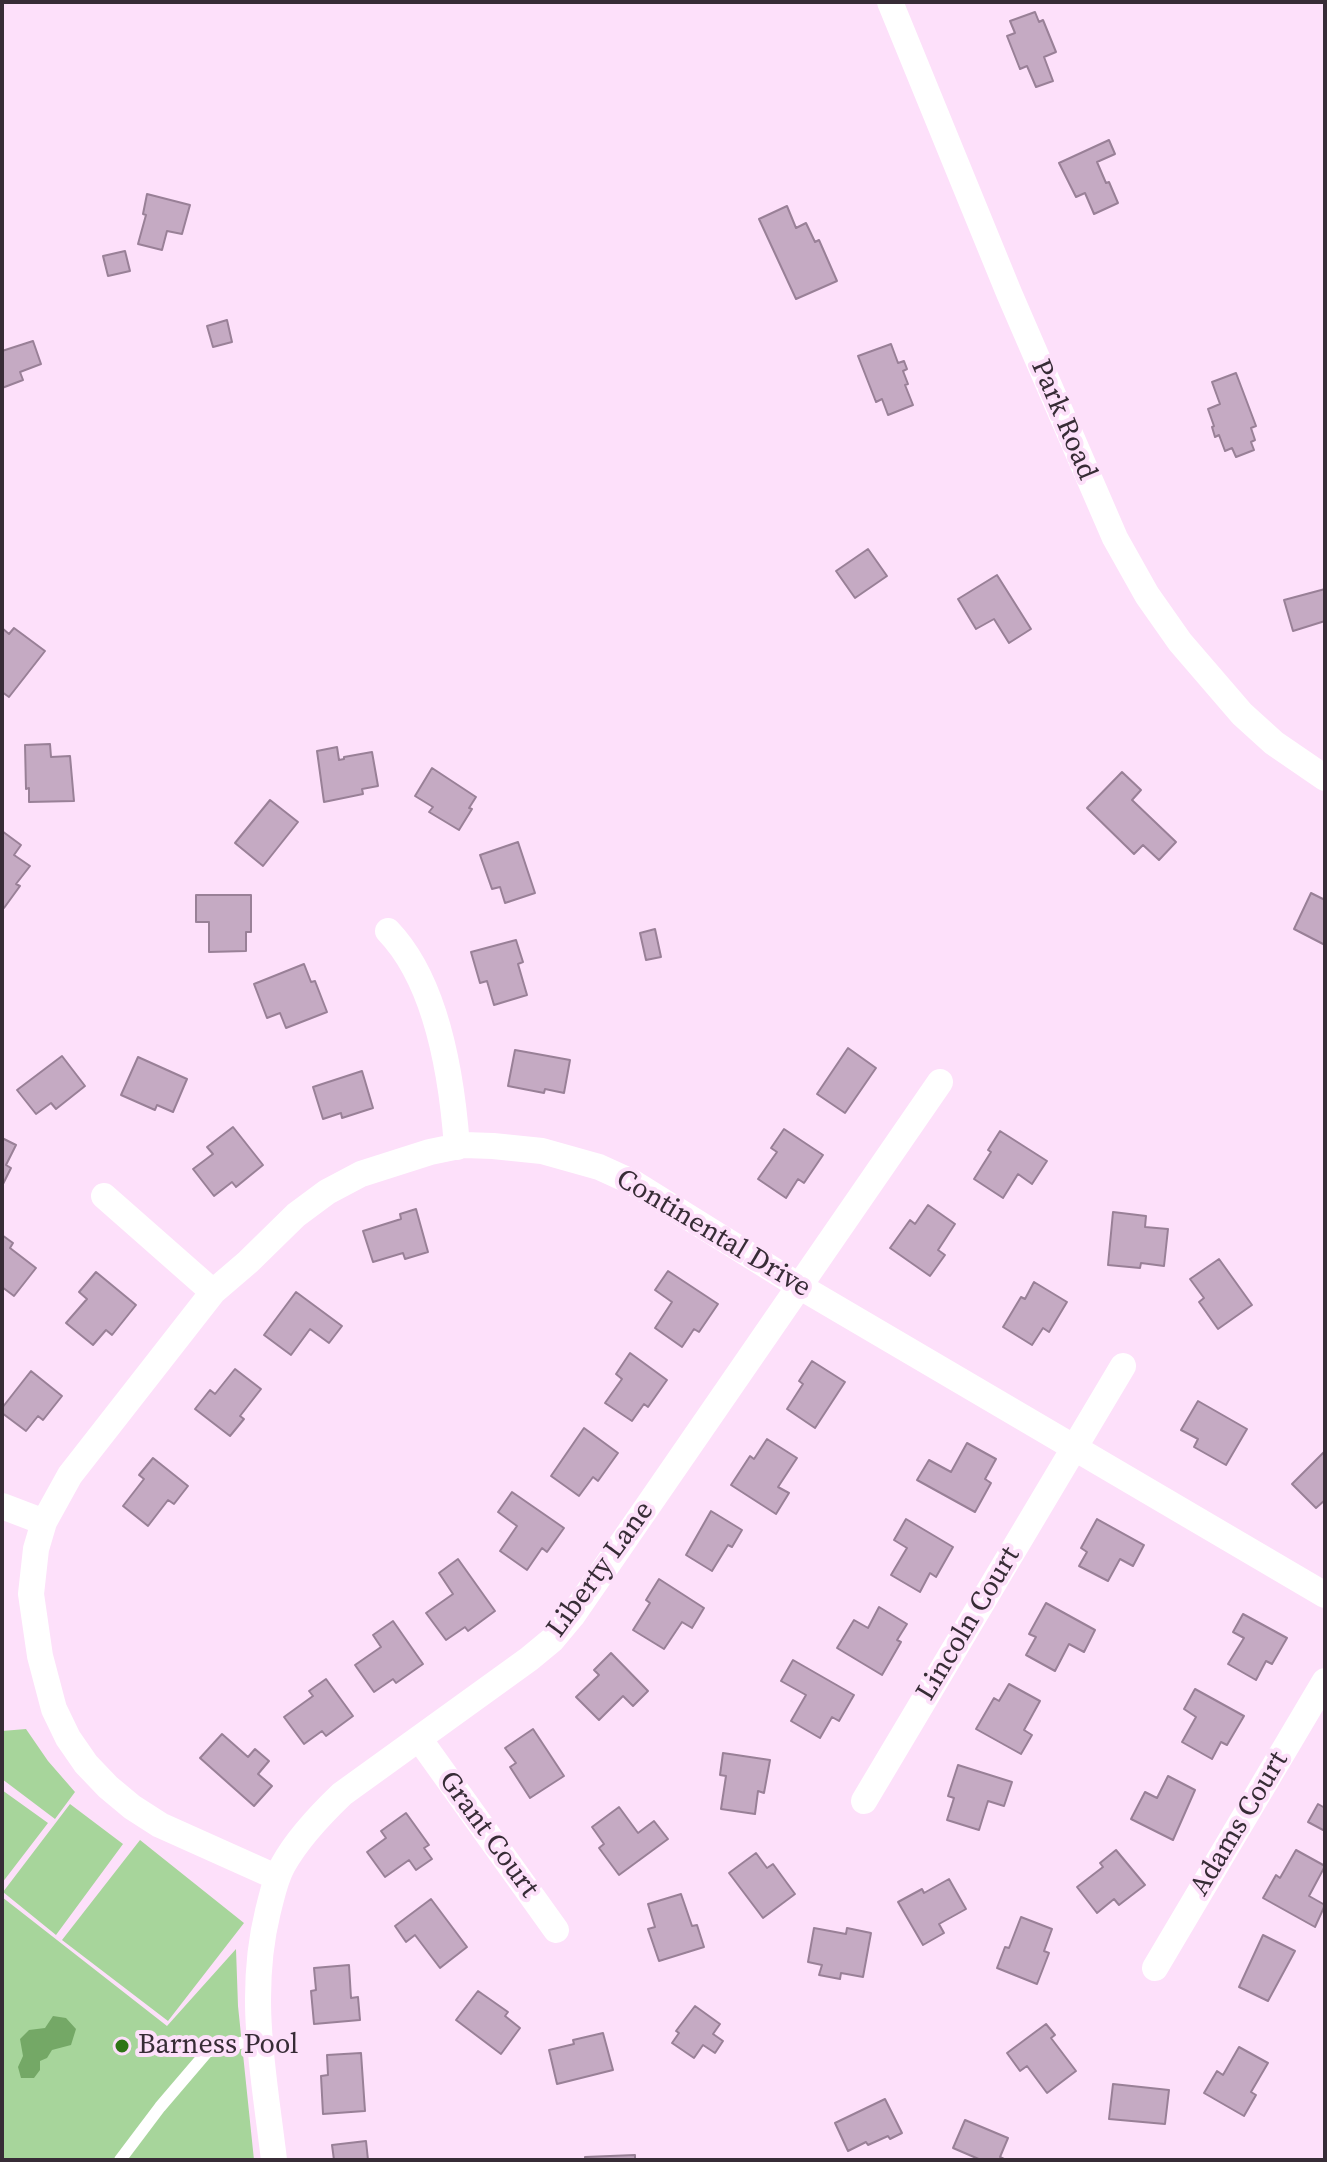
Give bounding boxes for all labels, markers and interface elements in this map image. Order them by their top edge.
street label: Park Road [1023,355,1103,485]
street label: Continental Drive [610,1163,816,1305]
street label: Liberty Lane [540,1495,662,1645]
street label: Lincoln Court [910,1541,1028,1707]
street label: Adams Court [1184,1746,1296,1902]
street label: Grant Court [431,1765,545,1905]
place label: Barness Pool [138,2029,298,2063]
marker: Barness Pool [113,2037,131,2055]

